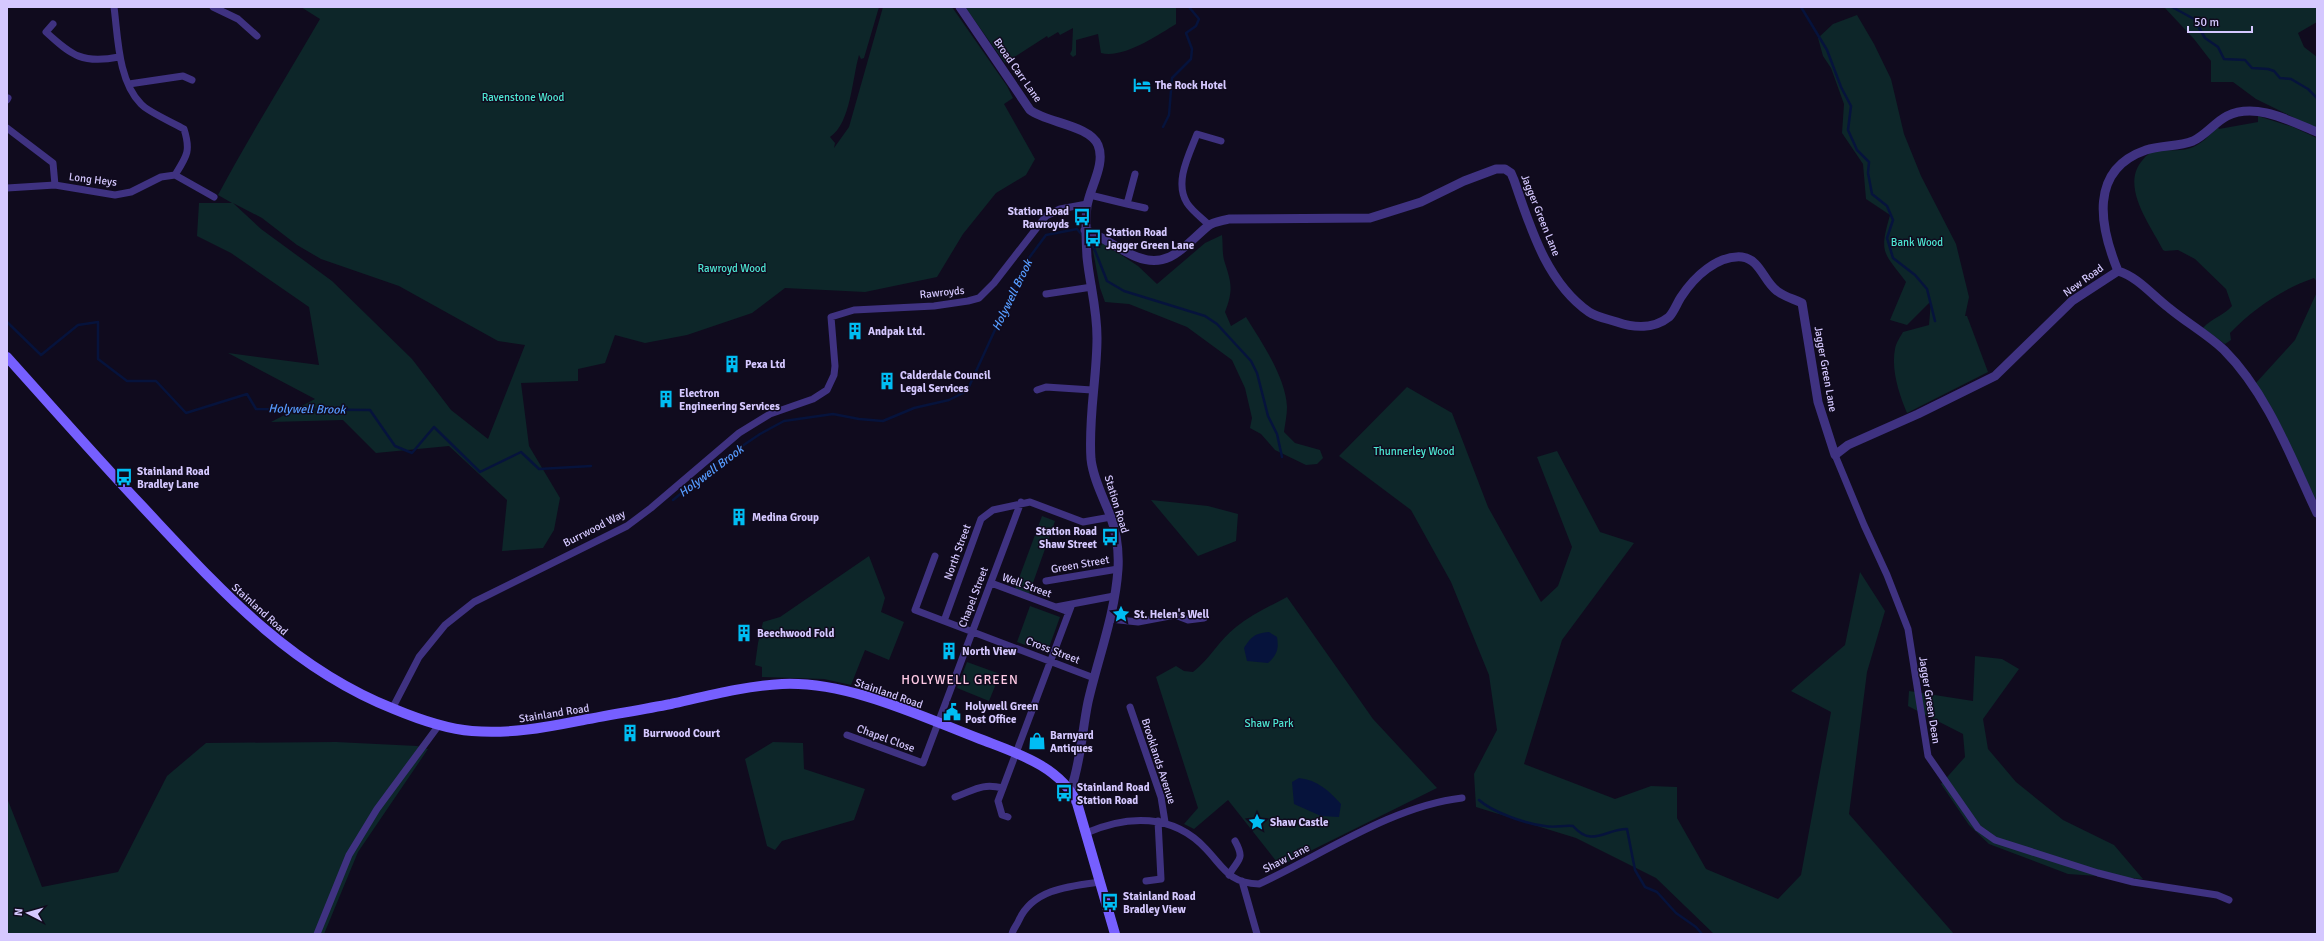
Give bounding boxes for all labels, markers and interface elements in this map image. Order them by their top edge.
scale bar [2188,8,2252,34]
text: 50 m [2194,15,2219,30]
street label: Broad Carr Lane [991,36,1044,105]
hotel icon: The Rock Hotel [1132,75,1152,95]
place label: The Rock Hotel [1155,79,1227,92]
park label: Ravenstone Wood [482,91,565,104]
street label: Long Heys [68,170,118,189]
street label: Jagger Green Lane [1518,172,1563,258]
place label: Station Road Rawroyds [1008,205,1069,231]
bus stop icon: Station Road Rawroyds [1072,207,1092,227]
place label: Station Road Jagger Green Lane [1106,226,1195,252]
bus stop icon: Station Road Jagger Green Lane [1083,228,1103,248]
park label: Bank Wood [1891,236,1943,249]
water label: Holywell Brook [989,256,1037,333]
street label: New Road [2061,261,2106,299]
park label: Rawroyd Wood [698,262,767,275]
street label: Rawroyds [919,284,965,301]
building icon: Andpak Ltd. [845,321,865,341]
place label: Andpak Ltd. [868,325,925,338]
street label: Jagger Green Lane [1812,325,1839,413]
building icon: Pexa Ltd [722,354,742,374]
place label: Pexa Ltd [745,358,786,371]
place label: Calderdale Council Legal Services [900,369,991,395]
building icon: Calderdale Council Legal Services [877,371,897,391]
place label: Electron Engineering Services [679,387,780,413]
building icon: Electron Engineering Services [656,389,676,409]
water label: Holywell Brook [268,401,347,418]
water label: Holywell Brook [676,442,747,501]
park label: Thunnerley Wood [1373,445,1455,458]
place label: Stainland Road Bradley Lane [137,465,210,491]
bus stop icon: Stainland Road Bradley Lane [114,467,134,487]
street label: Station Road [1102,474,1132,535]
street label: Burrwood Way [561,507,628,550]
building icon: Medina Group [729,507,749,527]
place label: Medina Group [752,511,819,524]
street label: North Street [941,522,974,582]
place label: Station Road Shaw Street [1036,525,1097,551]
bus stop icon: Station Road Shaw Street [1100,527,1120,547]
street label: Green Street [1050,553,1110,576]
street label: Chapel Street [956,565,991,629]
street label: Well Street [1000,570,1054,600]
street label: Stainland Road [229,581,291,638]
place icon: St. Helen's Well [1111,604,1131,624]
place label: St. Helen's Well [1134,608,1210,621]
building icon: Beechwood Fold [734,623,754,643]
place label: Beechwood Fold [757,627,834,640]
street label: Cross Street [1024,634,1082,667]
building icon: North View [939,641,959,661]
place label: North View [962,645,1017,658]
street label: Jagger Green Dean [1916,655,1943,745]
district label: HOLYWELL GREEN [901,672,1019,688]
street label: Stainland Road [853,676,925,711]
place label: Holywell Green Post Office [965,700,1038,726]
street label: Stainland Road [518,701,590,725]
public building icon: Holywell Green Post Office [942,702,962,722]
street label: Brooklands Avenue [1139,717,1179,806]
park label: Shaw Park [1244,717,1294,730]
street label: Chapel Close [855,722,917,755]
building icon: Burrwood Court [620,723,640,743]
place label: Burrwood Court [643,727,720,740]
place label: Barnyard Antiques [1050,729,1094,755]
shop icon: Barnyard Antiques [1027,731,1047,751]
place label: Stainland Road Station Road [1077,781,1150,807]
bus stop icon: Stainland Road Station Road [1054,783,1074,803]
place icon: Shaw Castle [1247,812,1267,832]
place label: Shaw Castle [1270,816,1329,829]
street label: Shaw Lane [1261,841,1312,876]
place label: Stainland Road Bradley View [1123,890,1196,916]
bus stop icon: Stainland Road Bradley View [1100,892,1120,912]
north arrow [8,893,48,933]
text: N [12,908,25,916]

